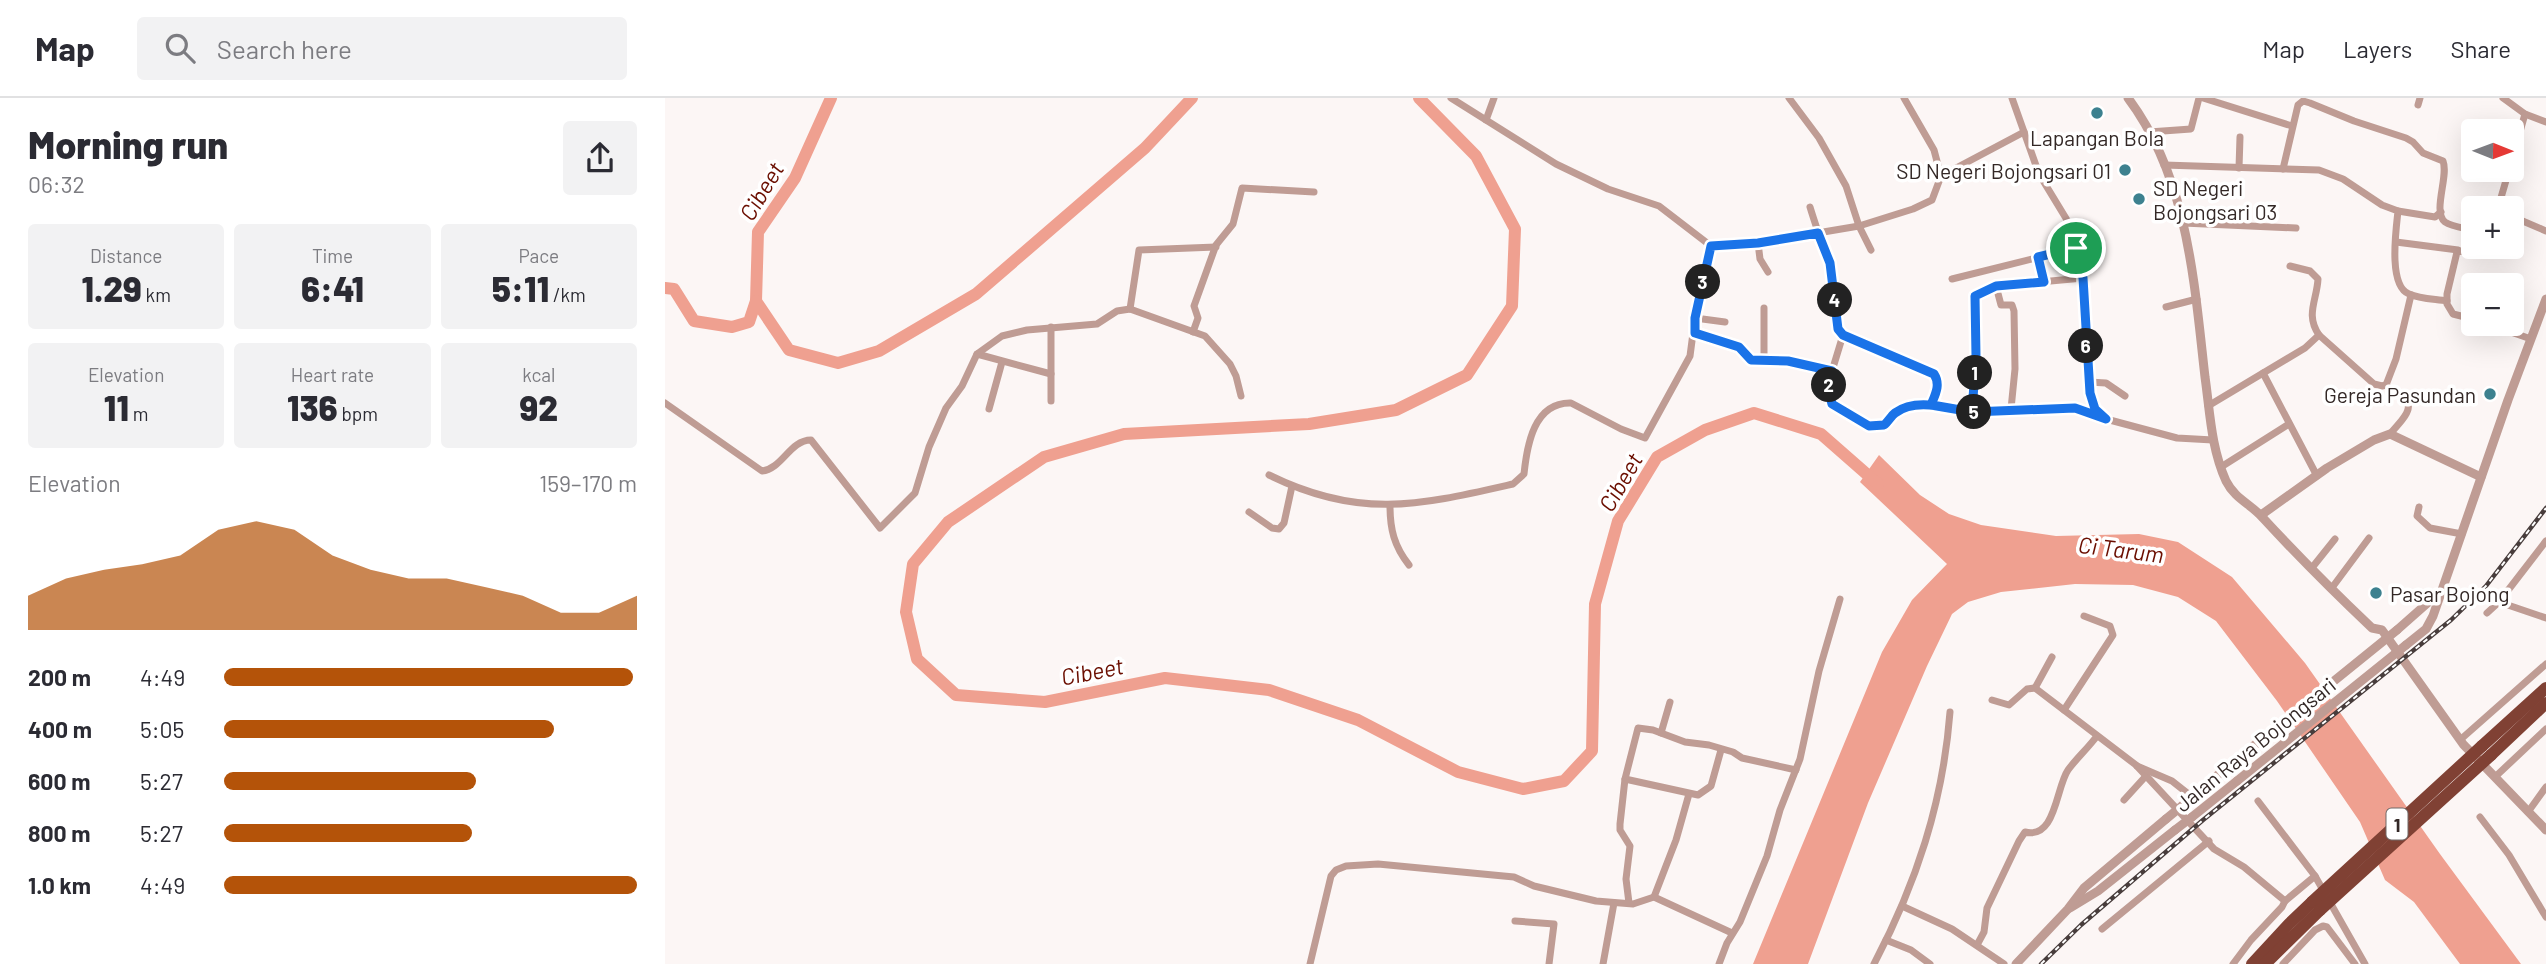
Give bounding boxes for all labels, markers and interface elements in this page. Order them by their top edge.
search box [137,17,627,80]
text: Map [35,28,95,68]
icon: search [161,29,199,67]
text: Search here [217,33,352,64]
text: Map [2262,34,2305,63]
text: Layers [2343,34,2412,63]
text: Share [2450,34,2511,63]
marker: Lapangan Bola [2089,105,2105,121]
north arrow [2461,119,2523,182]
map controls [2461,119,2524,336]
text: Morning run [28,121,228,167]
button: share [563,121,637,195]
place label: Lapangan Bola [2030,125,2164,150]
water label: Cibeet [733,157,789,225]
place label: SD Negeri Bojongsari 01 [1896,158,2111,183]
marker: SD Negeri Bojongsari 01 [2117,162,2133,178]
text: 06:32 [28,170,85,198]
place label: SD Negeri Bojongsari 03 [2153,175,2277,224]
marker: SD Negeri Bojongsari 03 [2131,191,2147,207]
button: + [2461,196,2524,259]
pin [2046,218,2106,278]
icon: arrive [2057,229,2095,267]
text: Distance [90,244,162,267]
text: Time [312,244,353,267]
text: Pace [518,244,559,267]
pin: 3 [1685,264,1721,300]
text: 1.29 [81,267,142,309]
text: 6:41 [301,267,364,309]
text: 5:11 [492,267,549,309]
text: 3 [1697,270,1708,293]
button: − [2461,273,2524,336]
pin: 4 [1817,282,1853,318]
text: km [142,283,171,306]
text: /km [549,283,586,306]
text: 4 [1829,288,1840,311]
pin: 6 [2069,328,2103,364]
text: 6 [2080,334,2091,357]
pin: 1 [1957,356,1993,390]
text: 1 [1971,361,1978,384]
text: Elevation [88,363,164,386]
text: Heart rate [291,363,374,386]
text: kcal [522,363,555,386]
pin: 2 [1811,368,1847,402]
text: 2 [1823,373,1834,396]
place label: Gereja Pasundan [2324,382,2476,407]
text: 11 [104,386,129,428]
text: 136 [287,386,338,428]
text: 92 [520,386,558,428]
marker: Gereja Pasundan [2482,386,2498,402]
pin: 5 [1957,394,1991,430]
text: 5 [1968,400,1979,423]
text: m [129,402,149,425]
text: bpm [338,402,378,425]
water label: Cibeet [1592,448,1648,516]
text: Elevation [28,469,121,497]
text: 159–170 m [539,469,637,497]
water label: Ci Tarum [2077,530,2165,568]
place label: Pasar Bojong [2390,581,2510,606]
marker: Pasar Bojong [2368,585,2384,601]
water label: Cibeet [1058,651,1126,691]
text: 200 m [28,663,91,691]
text: 4:49 [140,663,185,691]
street label: Jalan Raya Bojongsari [2170,672,2340,816]
text: 400 m [28,715,92,743]
text: 5:05 [140,715,184,743]
text: 600 m [28,767,90,795]
text: 5:27 [140,767,183,795]
road number: 1 [2387,808,2407,839]
text: 800 m [28,819,90,847]
text: 5:27 [140,819,183,847]
text: 1.0 km [28,871,91,899]
text: 4:49 [140,871,185,899]

